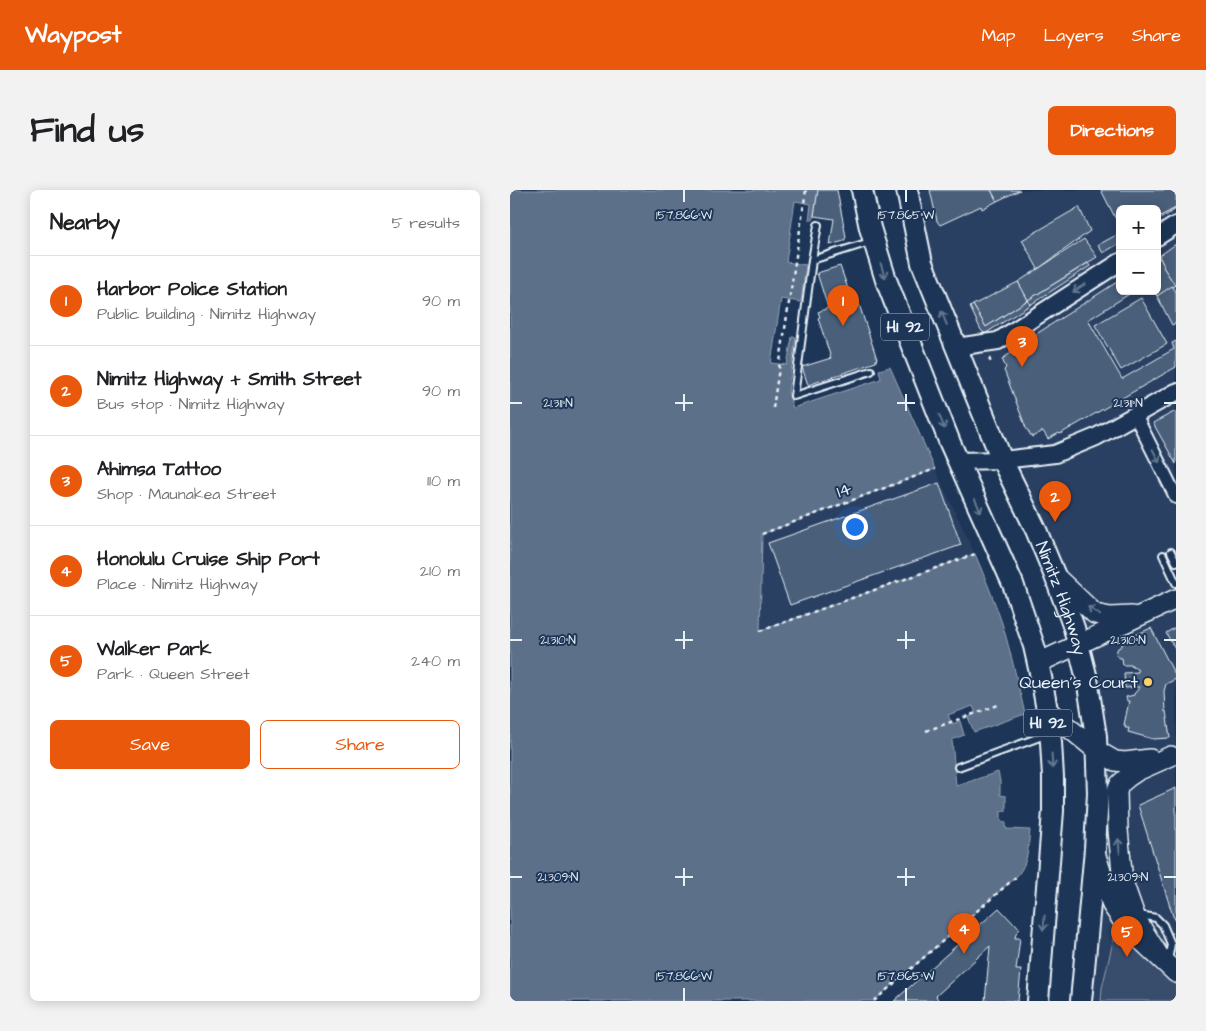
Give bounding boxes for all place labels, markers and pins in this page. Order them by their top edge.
pin: 1 [827,285,859,326]
pin: 3 [1006,326,1038,367]
pin: 2 [1039,481,1071,522]
place label: Queen's Court [1019,670,1139,695]
marker: Queen's Court [1142,676,1154,688]
pin: 4 [948,913,980,954]
pin: 5 [1111,916,1143,957]

